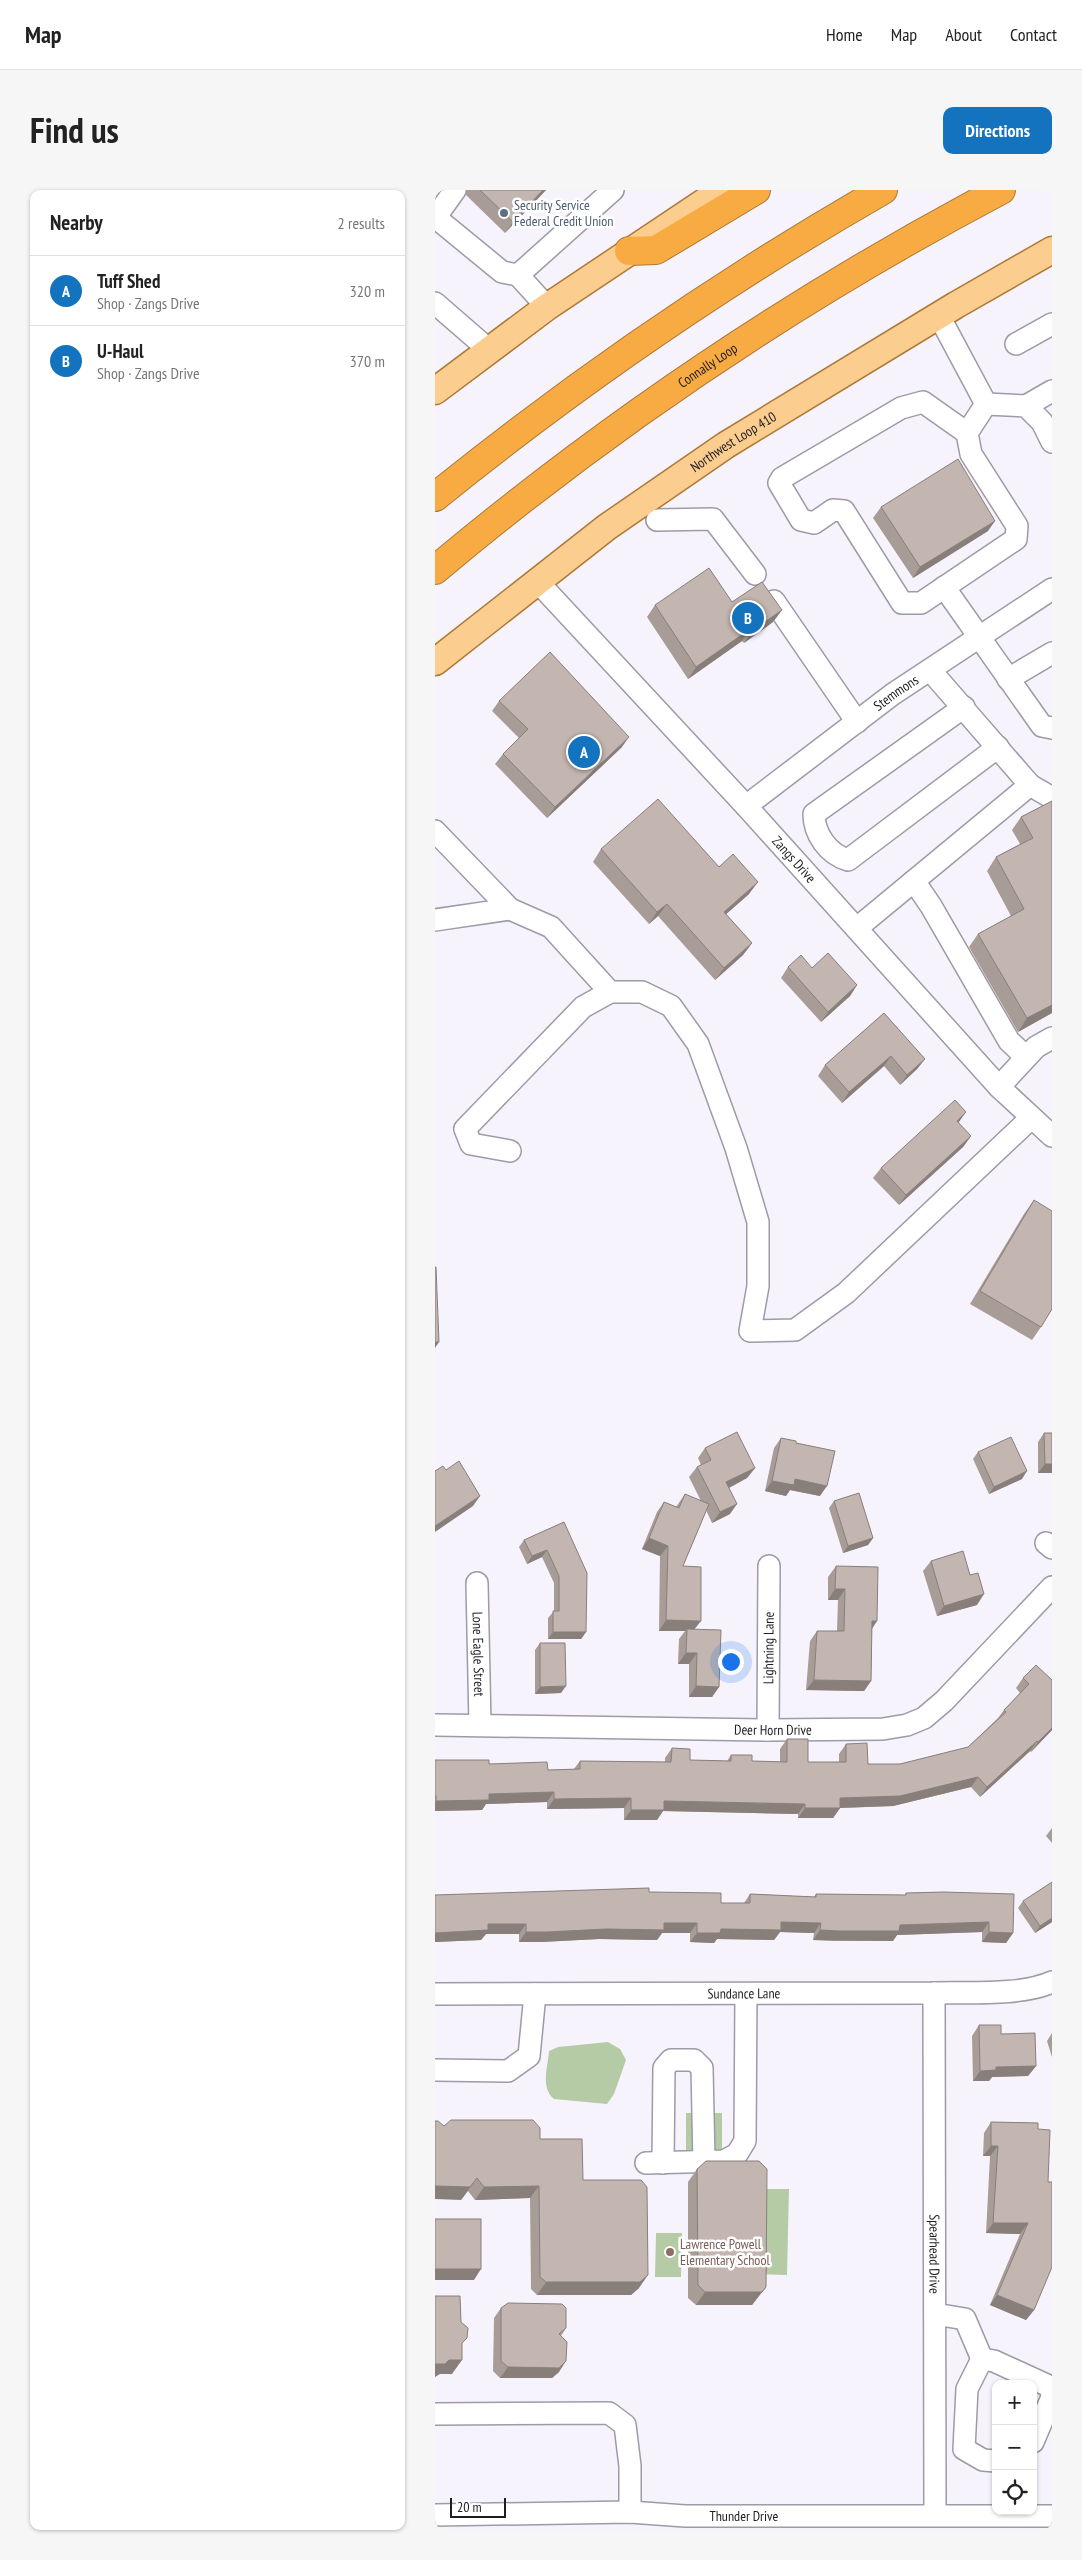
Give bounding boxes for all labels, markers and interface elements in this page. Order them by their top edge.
text: Map [25,19,62,50]
text: Home [826,23,863,46]
text: Map [891,23,917,46]
text: About [945,23,982,46]
text: Contact [1010,23,1057,46]
text: Find us [30,107,119,153]
button: Directions [943,107,1052,154]
place label: Security Service Federal Credit Union [514,196,614,230]
marker: Security Service Federal Credit Union [498,207,510,219]
text: Nearby [50,209,103,236]
text: 2 results [338,213,385,233]
text: Tuff Shed [97,269,160,293]
text: A [62,281,70,301]
text: 320 m [350,281,385,301]
text: Shop · Zangs Drive [97,293,200,313]
text: U-Haul [97,339,144,363]
street label: Connally Loop [674,339,741,392]
text: B [62,351,70,371]
text: 370 m [350,351,385,371]
text: Shop · Zangs Drive [97,363,200,383]
street label: Northwest Loop 410 [687,408,780,476]
pin: B [732,599,764,637]
street label: Stemmons [870,671,922,715]
pin: A [568,733,600,771]
street label: Zangs Drive [768,832,820,887]
street label: Lone Eagle Street [469,1611,488,1697]
street label: Lightning Lane [759,1611,778,1684]
your location [718,1649,744,1675]
street label: Deer Horn Drive [734,1720,812,1739]
street label: Sundance Lane [708,1984,781,2002]
street label: Spearhead Drive [925,2214,944,2294]
place label: Lawrence Powell Elementary School [680,2235,770,2269]
marker: Lawrence Powell Elementary School [664,2246,676,2258]
map controls [992,2380,1037,2515]
button: + [992,2380,1037,2425]
button: − [992,2425,1037,2470]
button: locate [992,2470,1037,2515]
scale bar [450,2495,506,2518]
text: 20 m [457,2498,482,2516]
street label: Thunder Drive [709,2507,778,2525]

